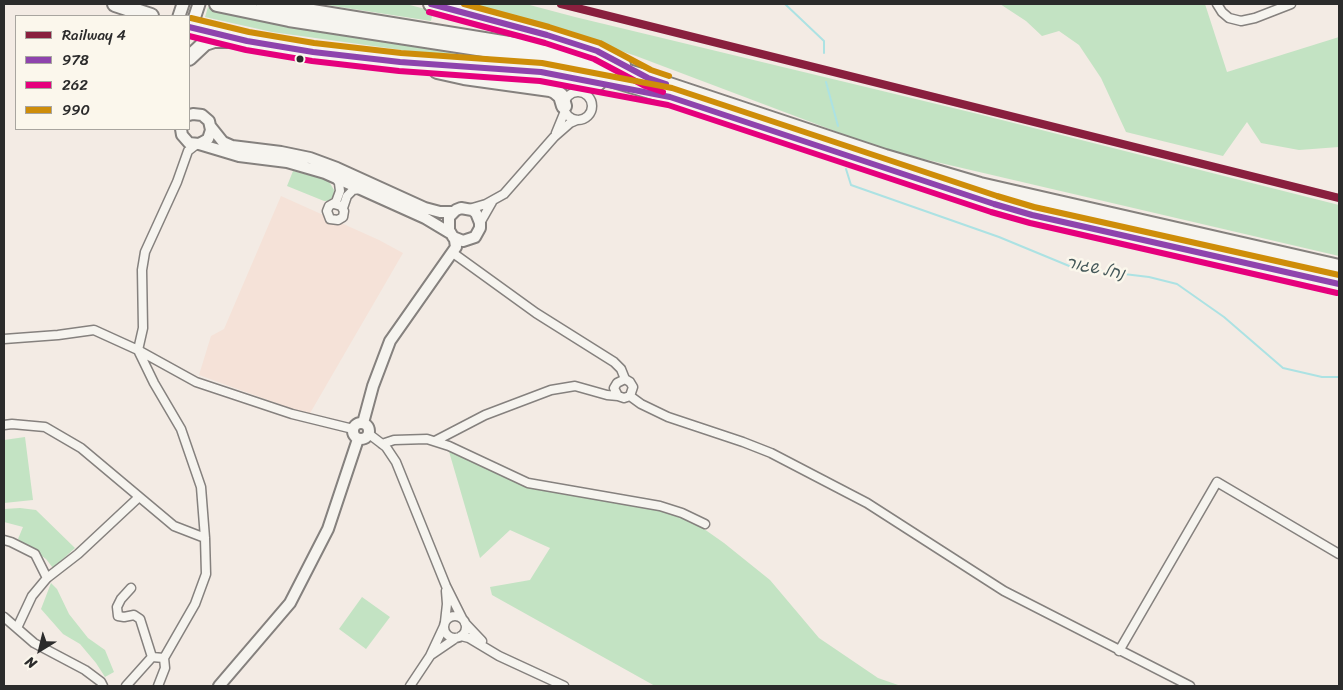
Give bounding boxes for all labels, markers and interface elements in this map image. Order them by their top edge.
legend [15,15,190,130]
text: Railway 4 [62,22,126,48]
text: 978 [62,47,89,73]
unlabelled marker [295,54,305,64]
text: 262 [62,72,88,98]
text: 990 [62,97,90,123]
water label: נחל שגור [1064,253,1126,285]
north arrow [15,625,65,675]
text: N [20,650,42,676]

